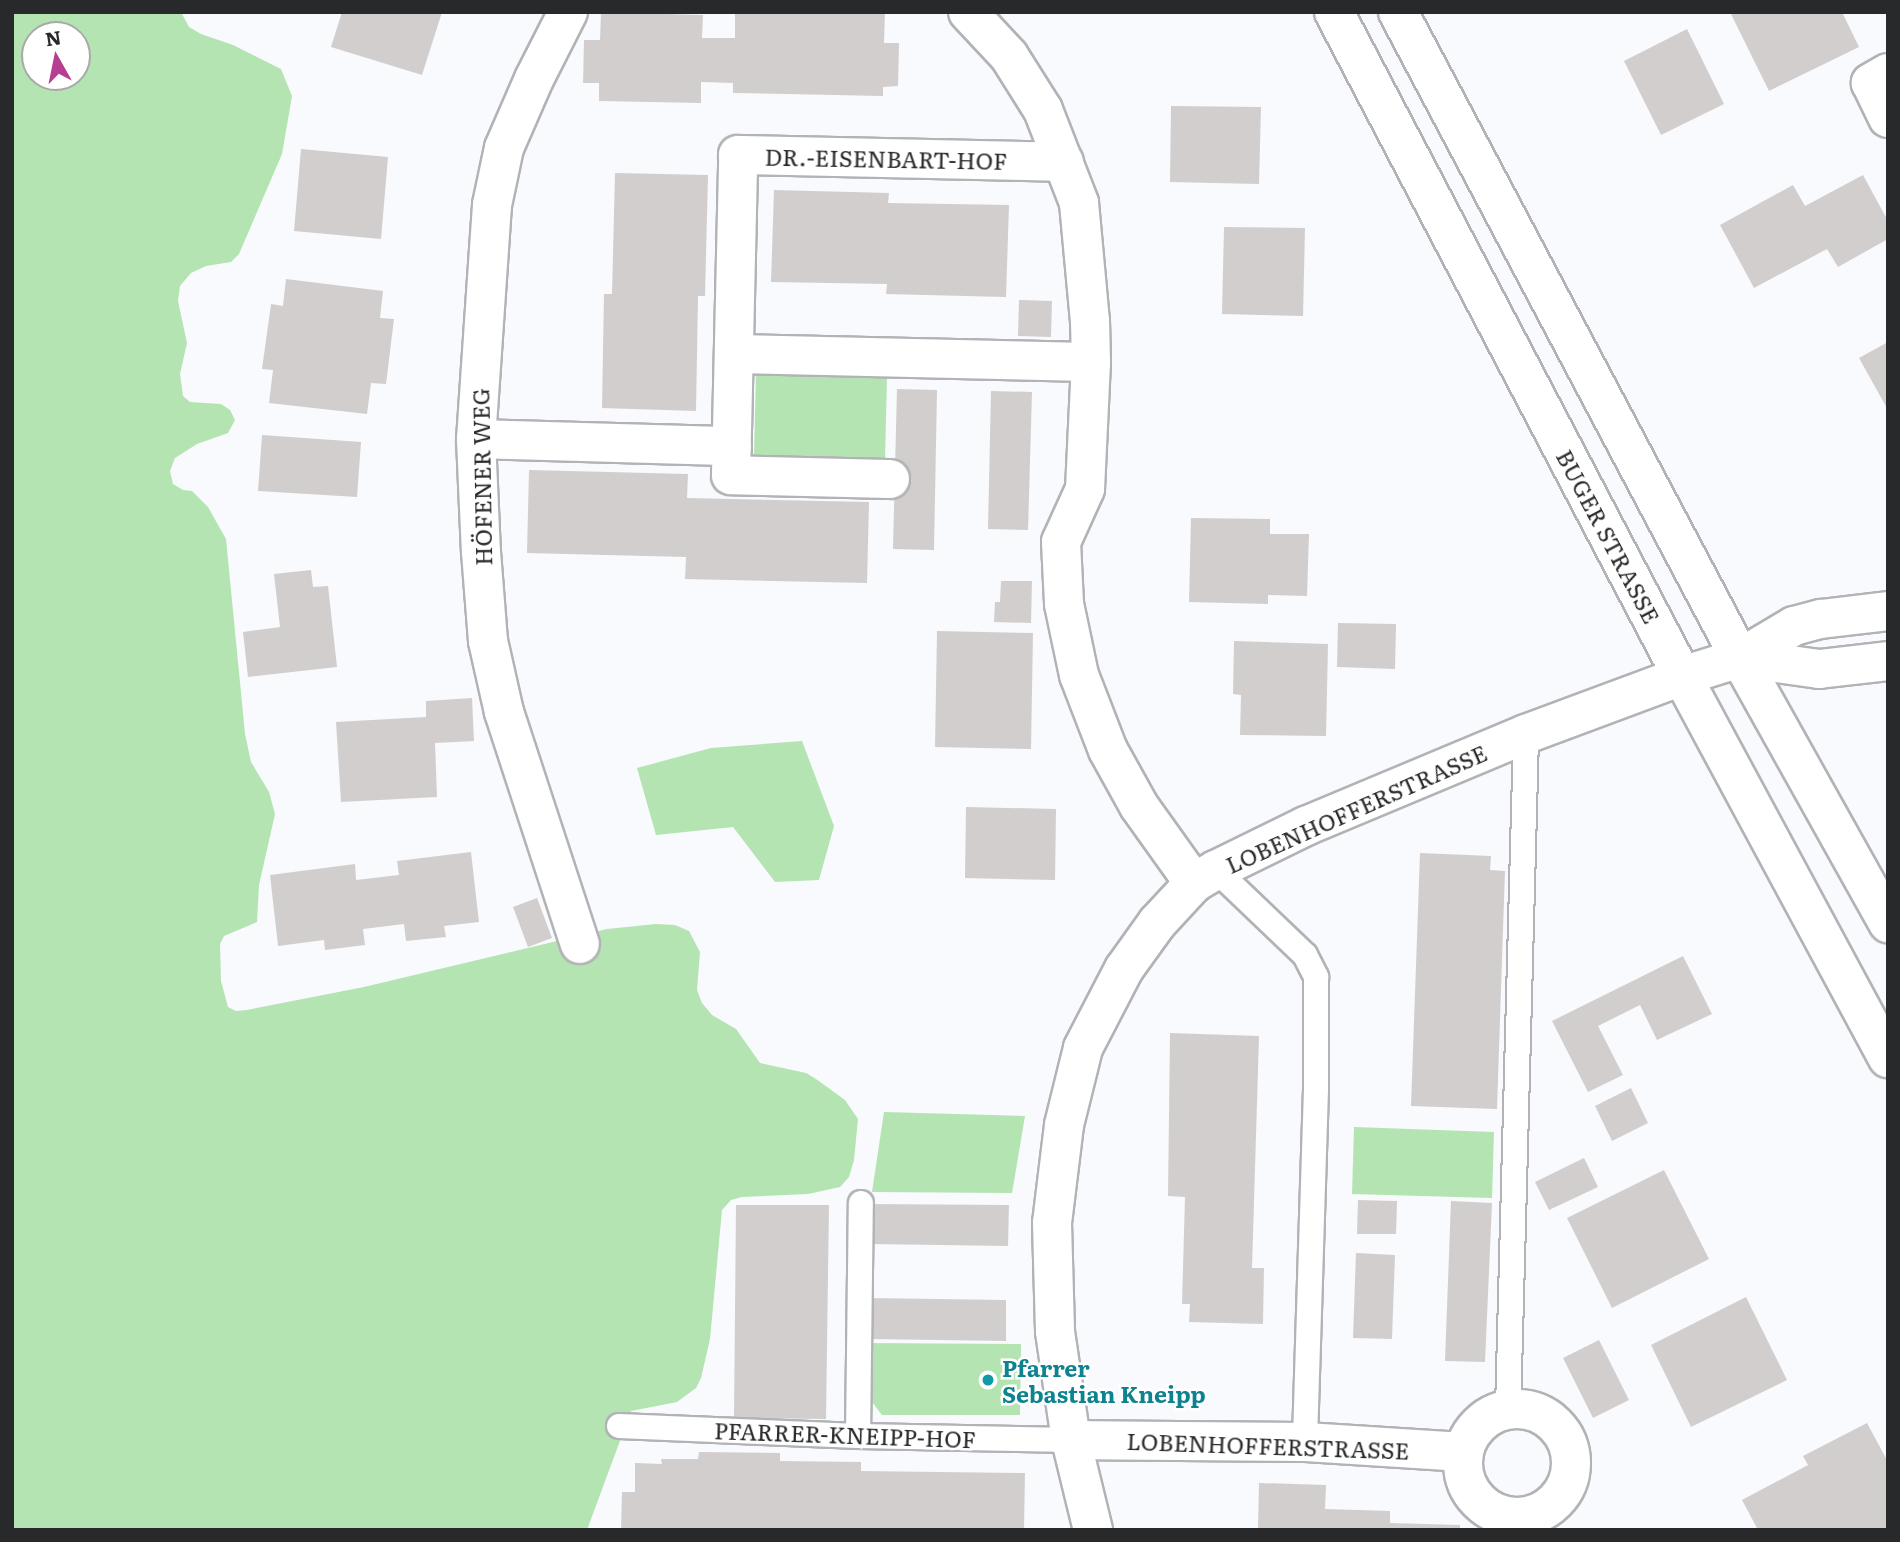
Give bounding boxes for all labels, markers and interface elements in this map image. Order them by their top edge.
north arrow [21,21,91,91]
text: N [43,22,63,52]
street label: DR.-EISENBART-HOF [764,142,1008,174]
street label: HÖFENER WEG [466,388,496,566]
street label: BUGER STRASSE [1552,444,1666,628]
street label: LOBENHOFFERSTRASSE [1221,738,1491,878]
place label: Pfarrer Sebastian Kneipp [1002,1353,1206,1407]
marker: Pfarrer Sebastian Kneipp [980,1372,996,1388]
street label: PFARRER-KNEIPP-HOF [714,1416,976,1452]
street label: LOBENHOFFERSTRASSE [1126,1426,1410,1464]

